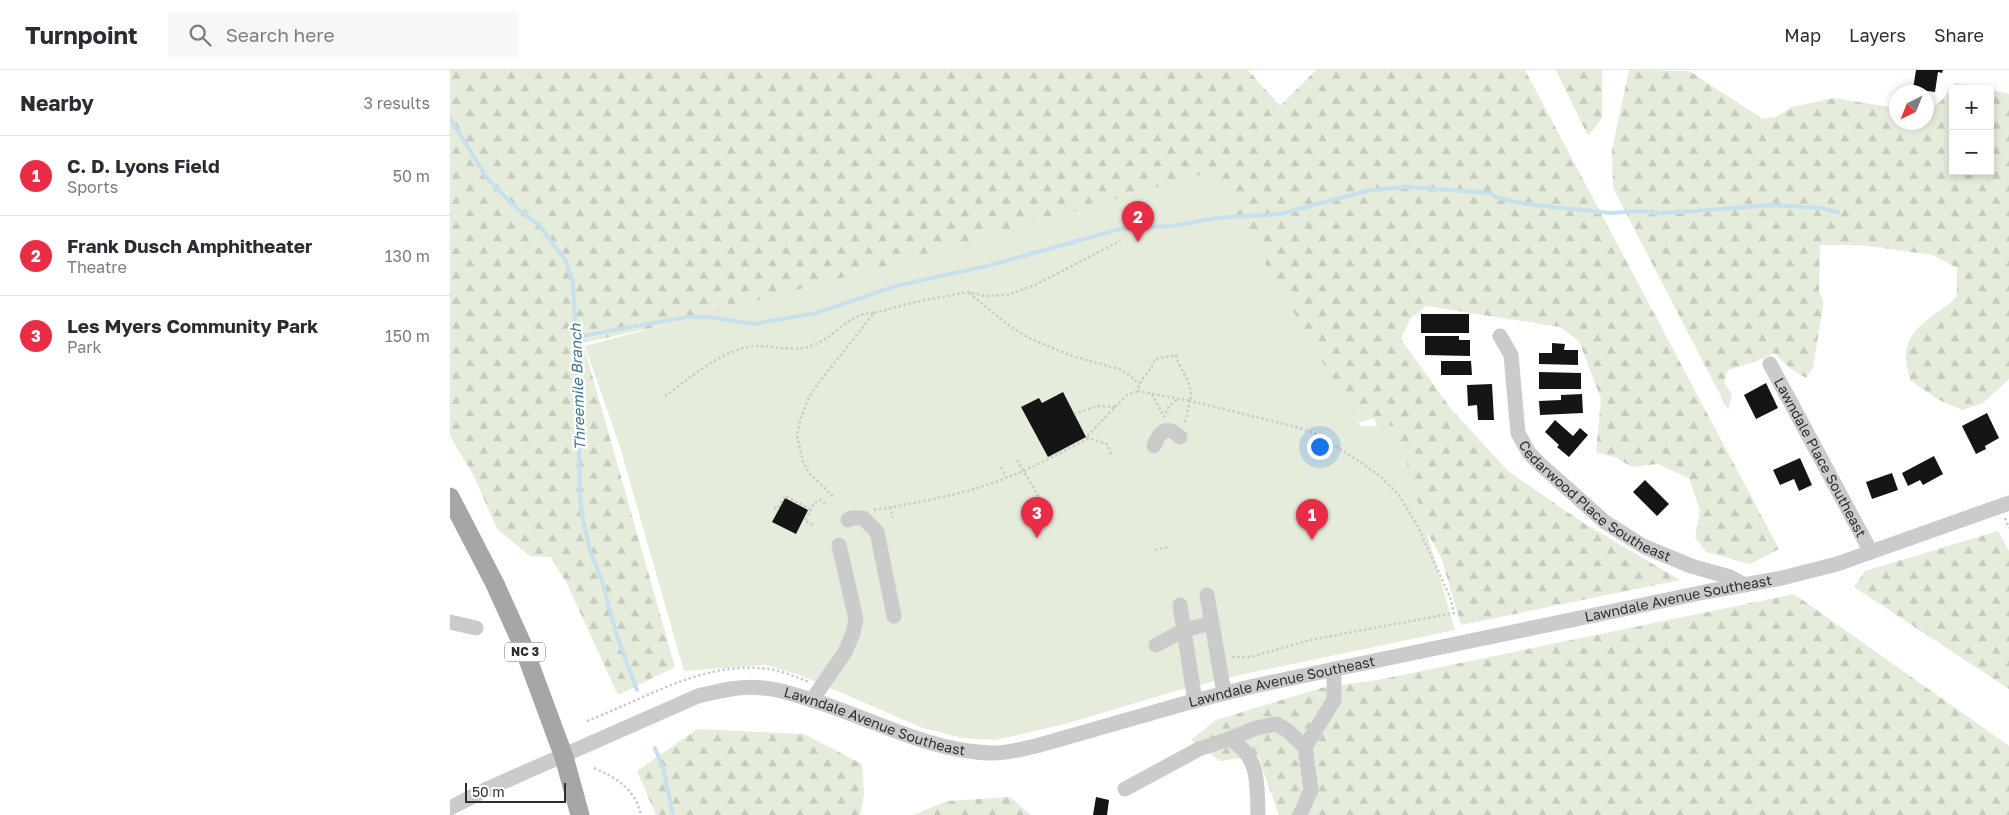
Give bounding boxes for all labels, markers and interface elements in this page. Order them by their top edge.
search box [168,12,518,57]
text: Turnpoint [25,20,138,49]
icon: search [186,21,214,49]
text: Search here [226,23,335,46]
text: Map [1784,24,1821,46]
text: Layers [1849,24,1906,46]
text: Share [1934,24,1984,46]
north arrow [1889,85,1934,130]
map controls [1949,85,1994,175]
button: + [1949,85,1994,130]
text: Nearby [20,90,94,116]
text: 3 results [363,93,430,113]
button: − [1949,130,1994,175]
text: C. D. Lyons Field [67,154,220,177]
text: 1 [32,166,40,186]
text: 50 m [393,166,430,186]
text: Sports [67,177,118,197]
pin: 2 [1122,201,1154,242]
text: Frank Dusch Amphitheater [67,234,312,257]
text: 2 [31,246,41,266]
text: 130 m [385,246,430,266]
text: Theatre [67,257,127,277]
text: Les Myers Community Park [67,314,318,337]
water label: Threemile Branch [566,323,588,451]
text: 3 [31,326,41,346]
text: 150 m [385,326,430,346]
text: Park [67,337,102,357]
street label: Lawndale Place Southeast [1771,375,1870,540]
your location [1307,434,1333,460]
street label: Cedarwood Place Southeast [1516,437,1674,565]
pin: 3 [1021,497,1053,538]
pin: 1 [1296,499,1328,540]
street label: Lawndale Avenue Southeast [1583,571,1773,625]
road number: NC 3 [505,642,545,662]
street label: Lawndale Avenue Southeast [1187,652,1376,710]
street label: Lawndale Avenue Southeast [782,683,967,759]
scale bar [465,780,566,803]
text: 50 m [472,783,505,800]

